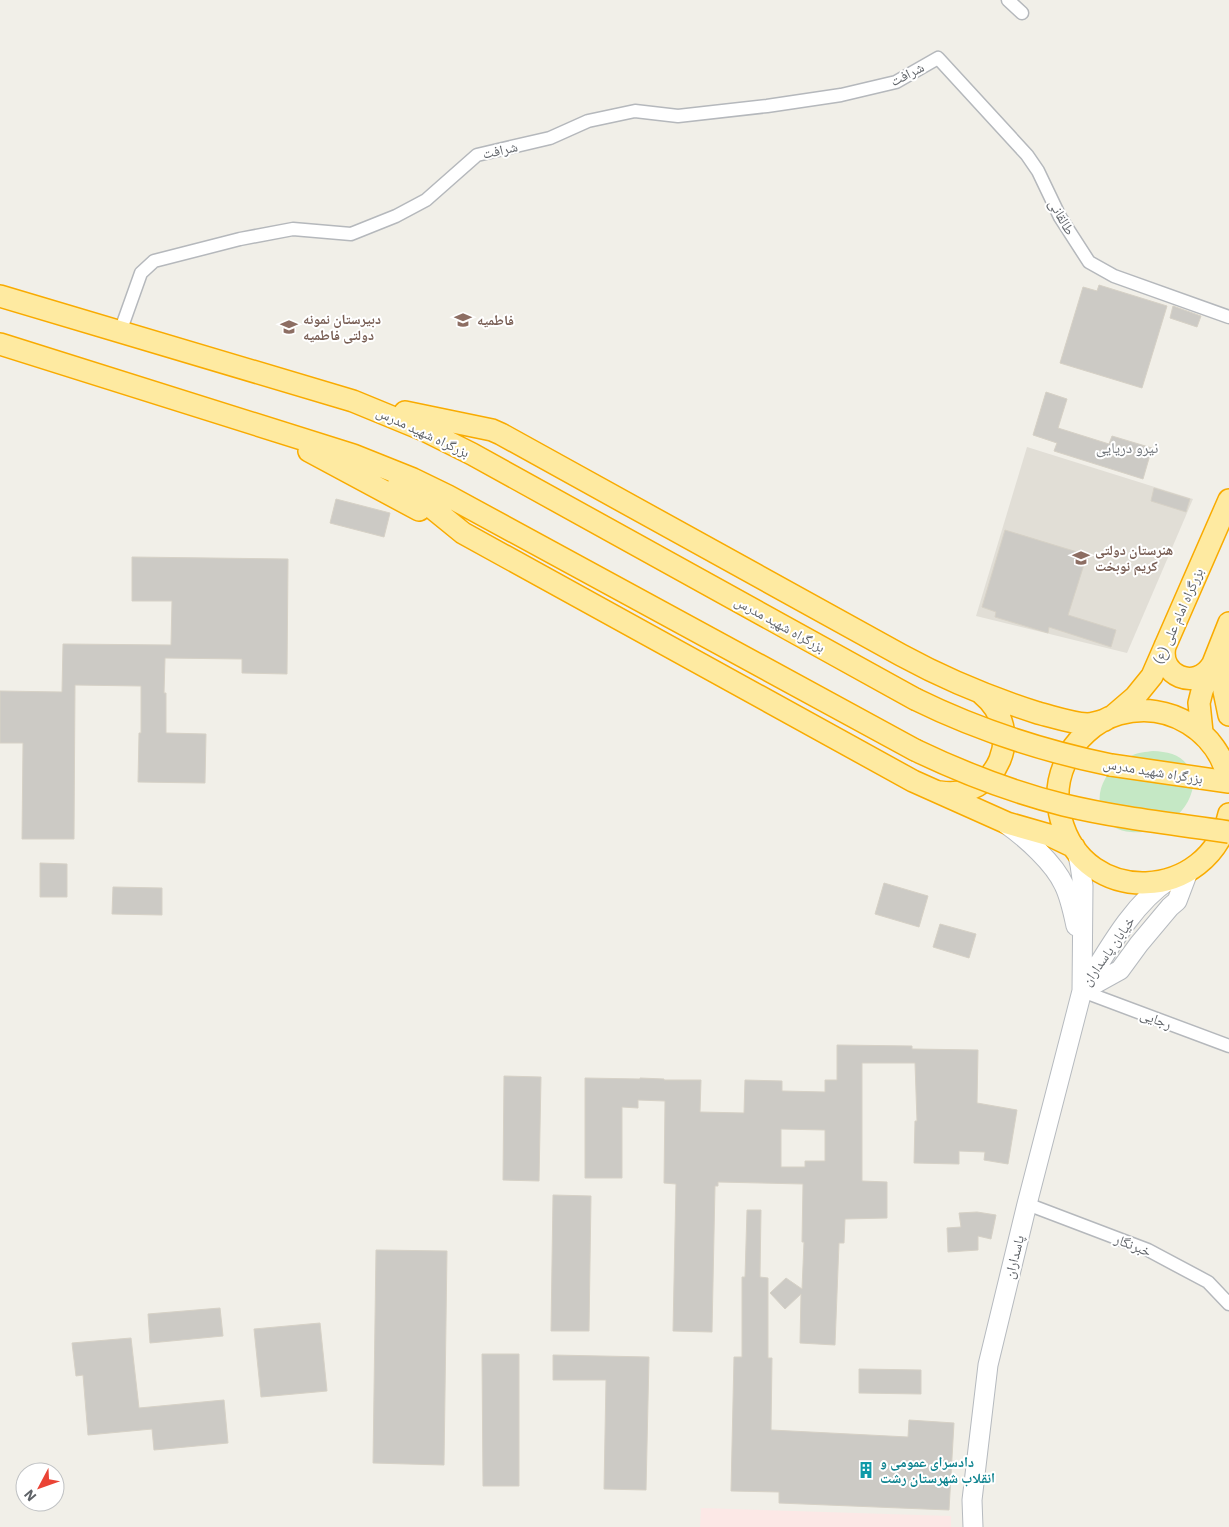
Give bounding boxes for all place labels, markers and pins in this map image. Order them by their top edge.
place label: دبیرستان نمونه دولتی فاطمیه [303,310,381,344]
school or university icon: فاطمیه [453,310,473,330]
place label: فاطمیه [477,311,514,329]
school or university icon: دبیرستان نمونه دولتی فاطمیه [279,317,299,337]
place label: هنرستان دولتی کریم نوبخت [1095,541,1173,576]
school or university icon: هنرستان دولتی کریم نوبخت [1071,548,1091,568]
place label: دادسرای عمومی و انقلاب شهرستان رشت [880,1453,995,1487]
building icon: دادسرای عمومی و انقلاب شهرستان رشت [856,1460,876,1480]

